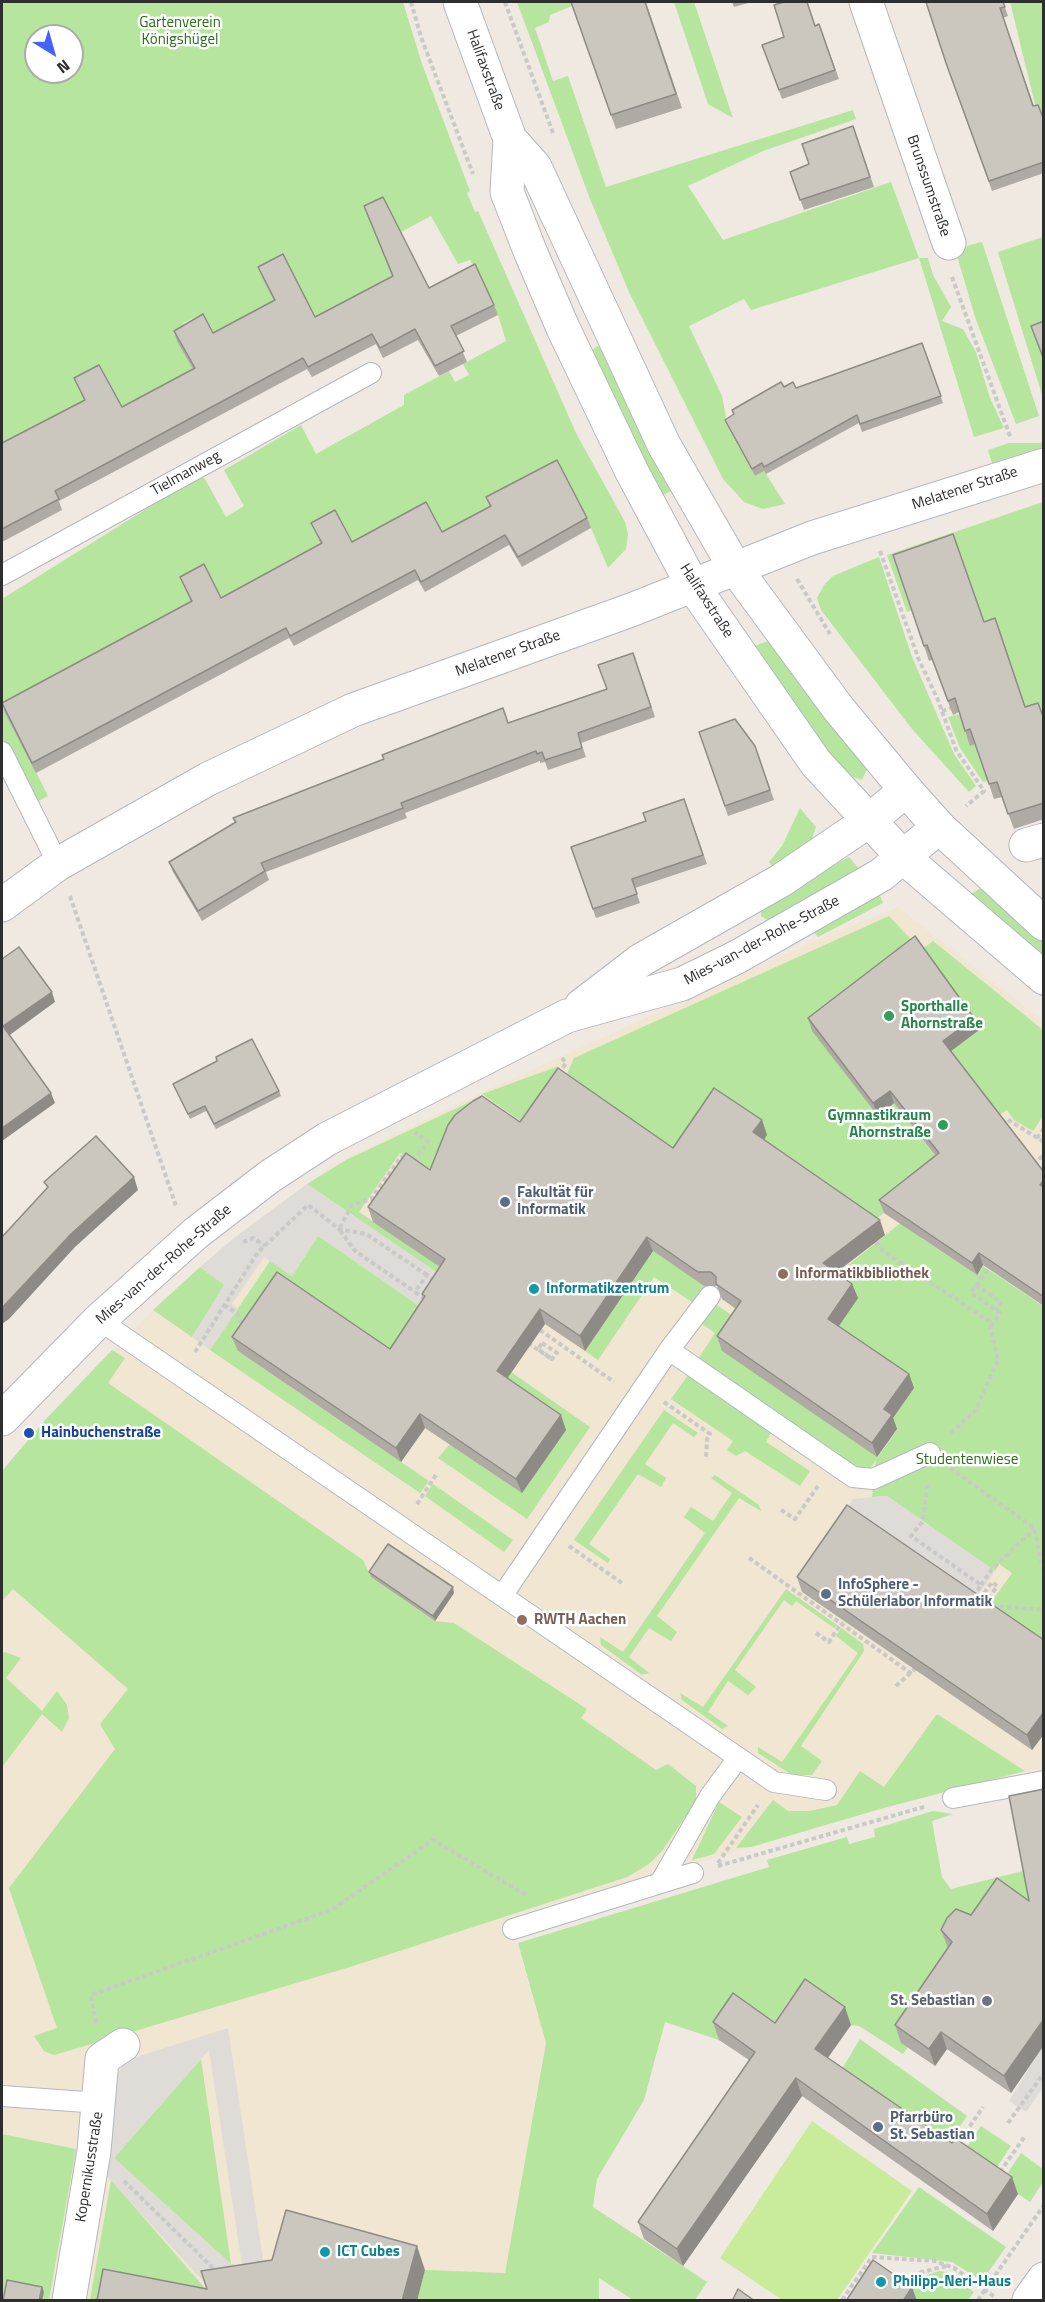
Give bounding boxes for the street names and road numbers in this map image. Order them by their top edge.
street label: Halifaxstraße [462,27,508,113]
street label: Brunssumstraße [902,133,954,239]
street label: Tielmanweg [148,447,224,501]
street label: Melatener Straße [910,463,1020,515]
street label: Halifaxstraße [675,561,737,641]
street label: Melatener Straße [453,627,563,681]
street label: Mies-van-der-Rohe-Straße [681,892,843,990]
street label: Mies-van-der-Rohe-Straße [93,1201,235,1329]
street label: Kopernikusstraße [72,2111,108,2223]

